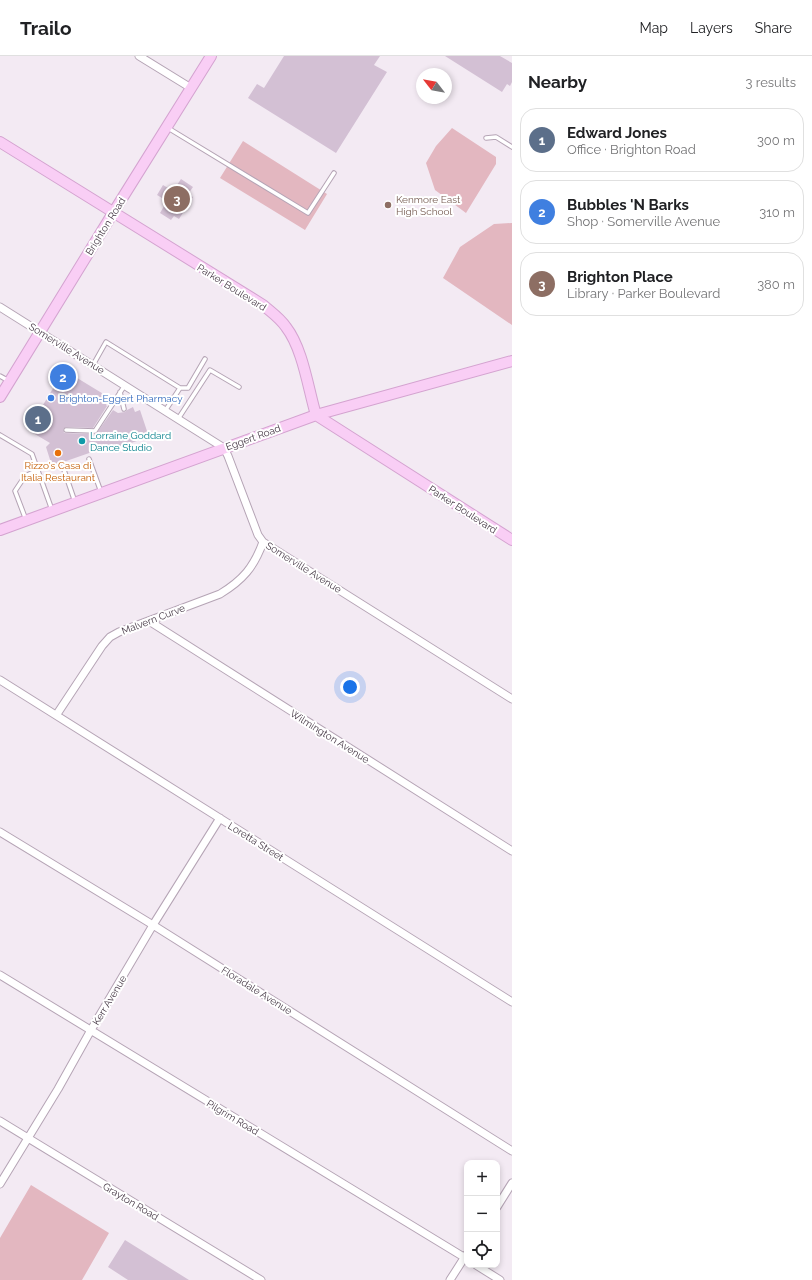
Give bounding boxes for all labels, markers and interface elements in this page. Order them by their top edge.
text: Trailo [20,17,71,39]
text: Map [640,20,668,36]
text: Layers [690,20,733,36]
text: Share [755,20,792,36]
north arrow [416,68,452,104]
text: Nearby [528,72,587,92]
text: 3 results [746,75,796,90]
text: Edward Jones [567,124,667,142]
text: 1 [539,133,545,148]
text: 300 m [757,133,795,148]
text: Office · Brighton Road [567,142,696,157]
pin: 3 [164,184,190,214]
place label: Kenmore East High School [396,194,461,217]
street label: Brighton Road [83,195,128,257]
text: Bubbles 'N Barks [567,196,689,214]
marker: Kenmore East High School [383,200,393,210]
text: 2 [538,205,546,220]
text: 310 m [759,205,795,220]
text: Shop · Somerville Avenue [567,214,720,229]
street label: Parker Boulevard [195,262,268,313]
text: Brighton Place [567,268,673,286]
text: 3 [538,277,546,292]
text: 380 m [757,277,795,292]
text: Library · Parker Boulevard [567,286,720,301]
street label: Somerville Avenue [27,321,107,376]
pin: 2 [50,362,76,392]
marker: Brighton-Eggert Pharmacy [46,393,56,403]
place label: Brighton-Eggert Pharmacy [59,393,183,404]
pin: 1 [25,404,51,434]
street label: Eggert Road [224,422,282,452]
place label: Lorraine Goddard Dance Studio [90,430,171,453]
marker: Lorraine Goddard Dance Studio [77,436,87,446]
marker: Rizzo's Casa di Italia Restaurant [53,448,63,458]
place label: Rizzo's Casa di Italia Restaurant [21,460,96,483]
street label: Parker Boulevard [427,483,499,536]
street label: Somerville Avenue [264,540,344,595]
street label: Malvern Curve [120,602,187,637]
your location [340,677,360,697]
street label: Wilmington Avenue [288,708,371,765]
street label: Loretta Street [226,820,286,863]
street label: Floradale Avenue [219,964,294,1017]
street label: Kerr Avenue [90,973,129,1027]
street label: Pilgrim Road [205,1098,261,1137]
map controls [464,1160,500,1268]
button: + [464,1160,500,1196]
street label: Grayton Road [101,1181,161,1222]
button: − [464,1196,500,1232]
button: locate [464,1232,500,1268]

